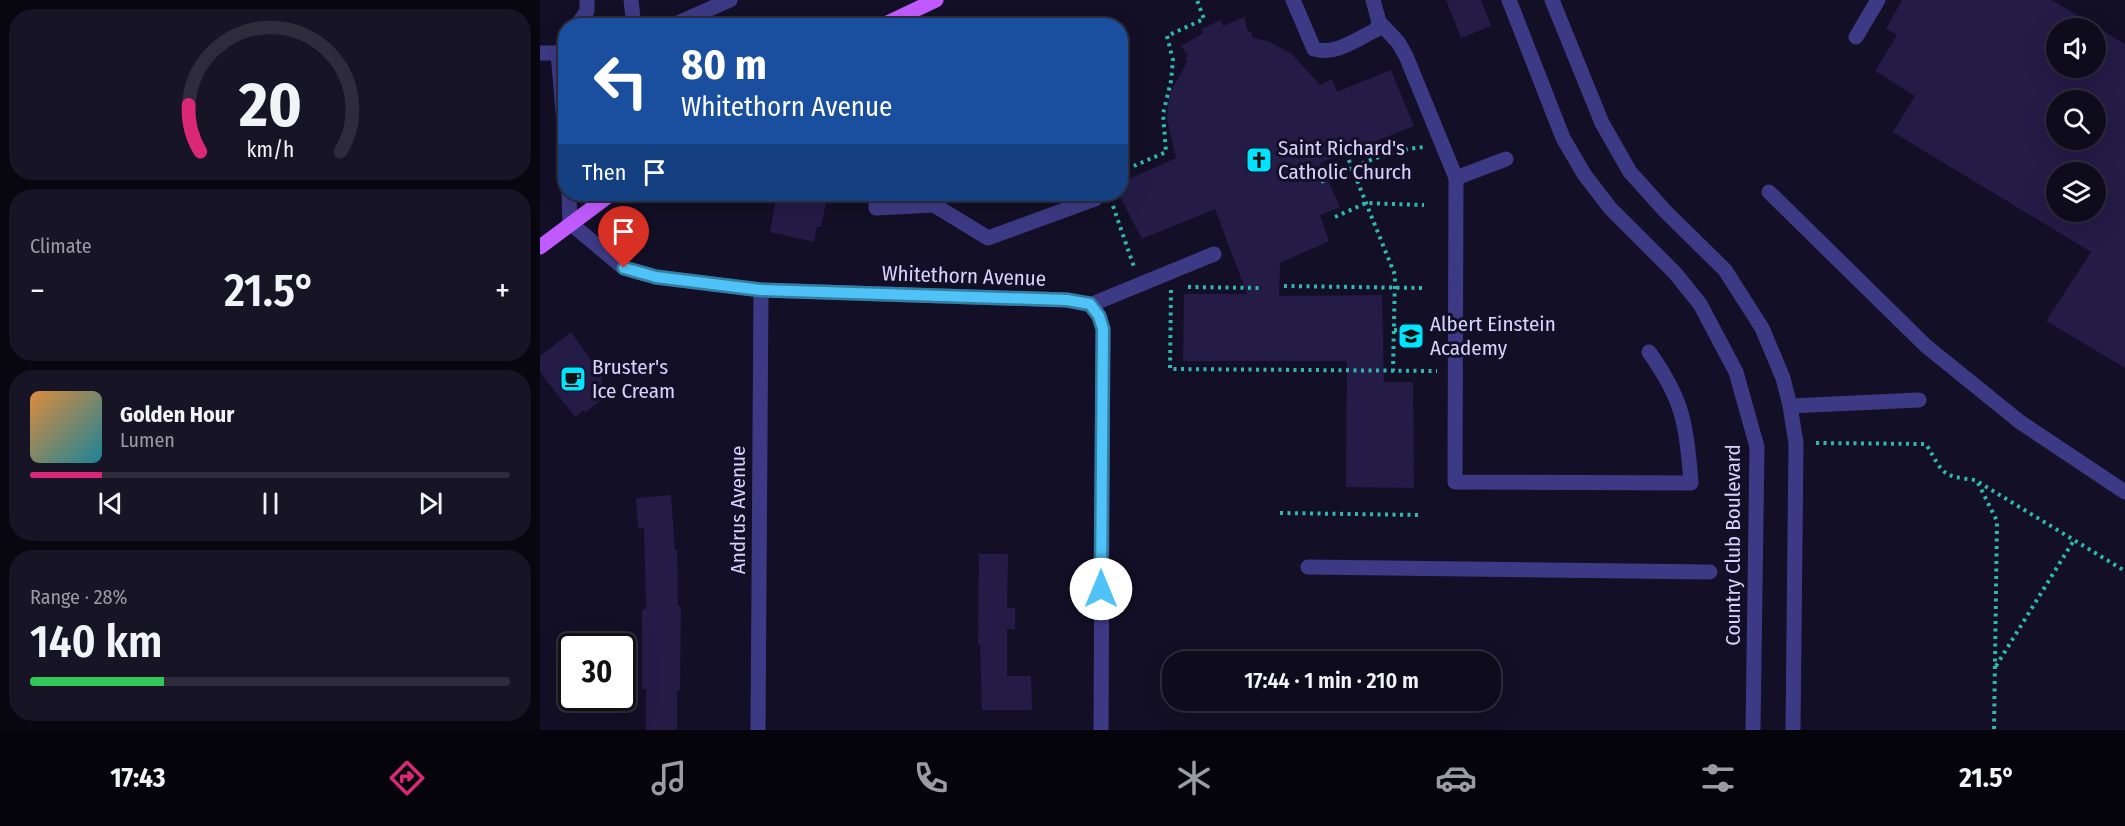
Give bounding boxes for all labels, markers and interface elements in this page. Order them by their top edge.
map controls [2046,18,2106,222]
button: sound [2046,18,2106,78]
text: 80 m [681,40,767,90]
icon: left [582,42,660,120]
text: 20 [238,68,301,143]
button: search [2046,90,2106,150]
text: Whitethorn Avenue [681,91,892,123]
place label: Saint Richard's Catholic Church [1278,135,1412,185]
text: km/h [246,137,294,163]
church icon: Saint Richard's Catholic Church [1244,145,1274,175]
icon: arrive [638,156,671,189]
text: Then [582,159,626,186]
button: layers [2046,162,2106,222]
pin [598,206,649,268]
icon: arrive [607,215,640,248]
text: Climate [30,234,92,258]
street label: Whitethorn Avenue [881,260,1047,292]
text: 21.5° [224,264,316,318]
text: − [30,271,45,311]
text: + [495,271,510,311]
place label: Albert Einstein Academy [1430,311,1556,361]
school or university icon: Albert Einstein Academy [1396,321,1426,351]
place label: Bruster's Ice Cream [592,354,675,404]
cafe icon: Bruster's Ice Cream [558,364,588,394]
text: Golden Hour [120,401,234,428]
text: Lumen [120,428,175,452]
street label: Country Club Boulevard [1720,444,1746,646]
street label: Andrus Avenue [725,446,751,574]
icon: previous [94,487,127,520]
icon: pause [254,487,287,520]
icon: next [414,487,447,520]
position arrow [1069,557,1133,621]
text: Range · 28% [30,585,127,609]
text: 140 km [30,615,162,669]
speed limit sign: 30 [558,633,636,711]
text: 17:44 · 1 min · 210 m [1244,667,1419,694]
icon: directions [386,757,428,799]
icon: music [648,757,690,799]
icon: phone [910,757,952,799]
icon: climate [1173,757,1215,799]
icon: car [1435,757,1477,799]
icon: filters [1697,757,1739,799]
text: 17:43 [110,762,165,794]
text: 21.5° [1959,762,2015,794]

